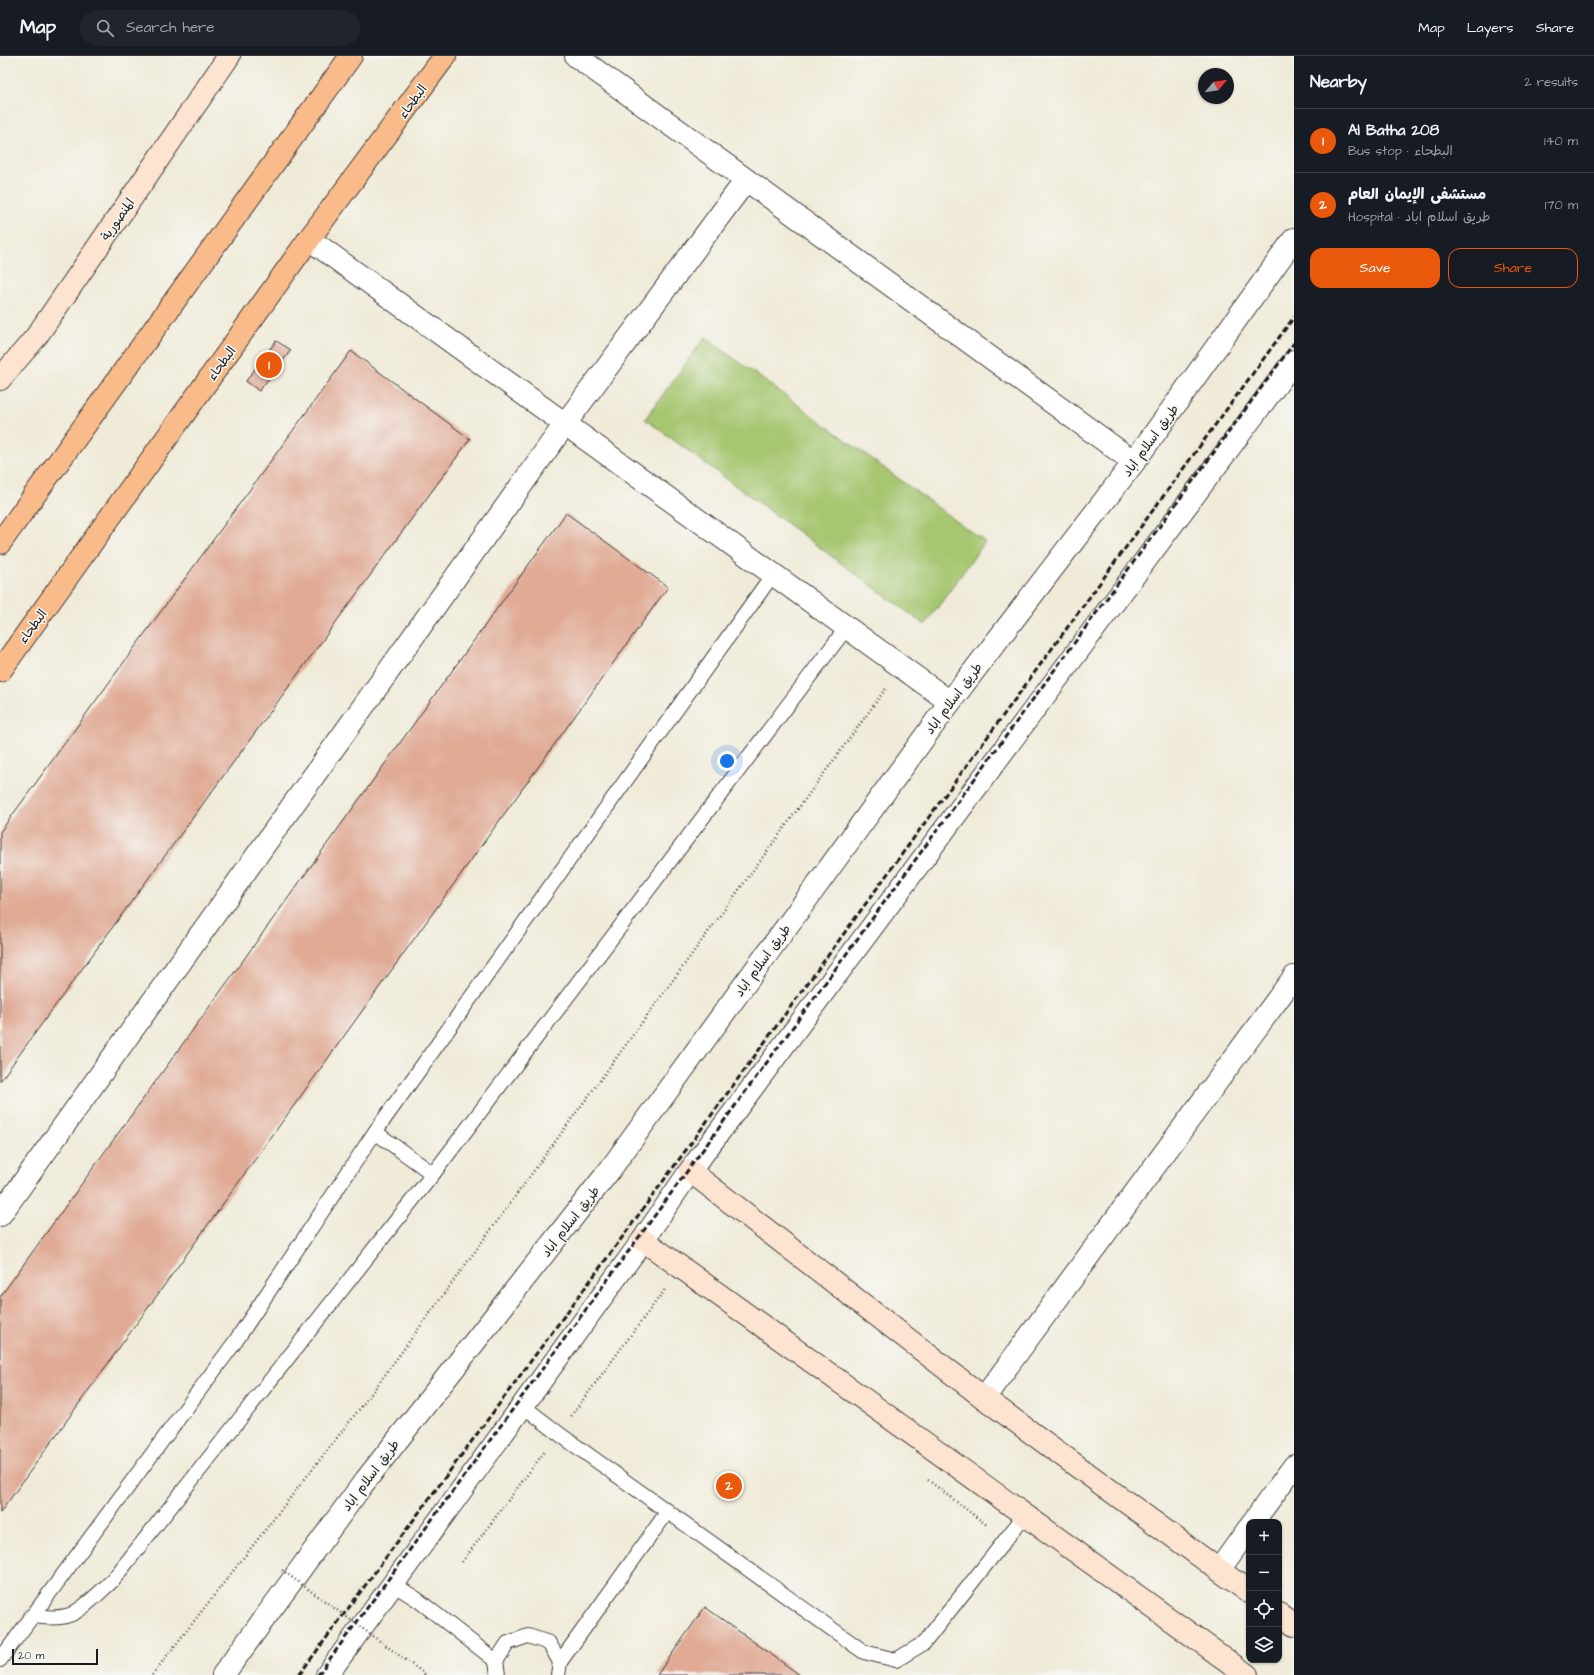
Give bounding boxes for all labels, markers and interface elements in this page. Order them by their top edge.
search box [80,10,360,46]
text: Map [20,14,56,41]
icon: search [94,17,116,39]
text: Search here [126,17,215,38]
text: Map [1418,18,1445,38]
text: Layers [1467,18,1514,38]
text: Share [1536,18,1574,38]
north arrow [1198,68,1234,104]
text: Nearby [1310,70,1367,94]
text: 2 results [1524,73,1578,91]
street label: البطحاء [394,81,431,123]
text: Al Batha 208 [1348,120,1439,141]
text: 1 [1322,132,1324,150]
text: 140 m [1544,132,1578,150]
text: Bus stop · البطحاء [1348,142,1453,160]
text: مستشفى الإيمان العام [1348,184,1486,205]
street label: المنصورية [97,195,139,244]
text: 2 [1319,196,1327,214]
text: 170 m [1545,196,1578,214]
text: Hospital · طريق اسلام اباد [1348,208,1490,226]
button: Save [1310,248,1440,288]
button: Share [1448,248,1578,288]
street label: البطحاء [203,343,240,385]
pin: 1 [256,350,282,380]
street label: طريق اسلام اباد [1118,401,1184,481]
street label: البطحاء [14,606,51,648]
street label: طريق اسلام اباد [921,659,987,739]
your location [717,751,737,771]
street label: طريق اسلام اباد [730,921,796,1001]
street label: طريق اسلام اباد [537,1182,605,1261]
street label: طريق اسلام اباد [338,1436,404,1516]
pin: 2 [716,1471,742,1501]
map controls [1246,1519,1282,1663]
button: + [1246,1519,1282,1555]
button: − [1246,1555,1282,1591]
button: locate [1246,1591,1282,1627]
button: layers [1246,1627,1282,1663]
scale bar [12,1647,98,1666]
text: 20 m [18,1648,44,1663]

